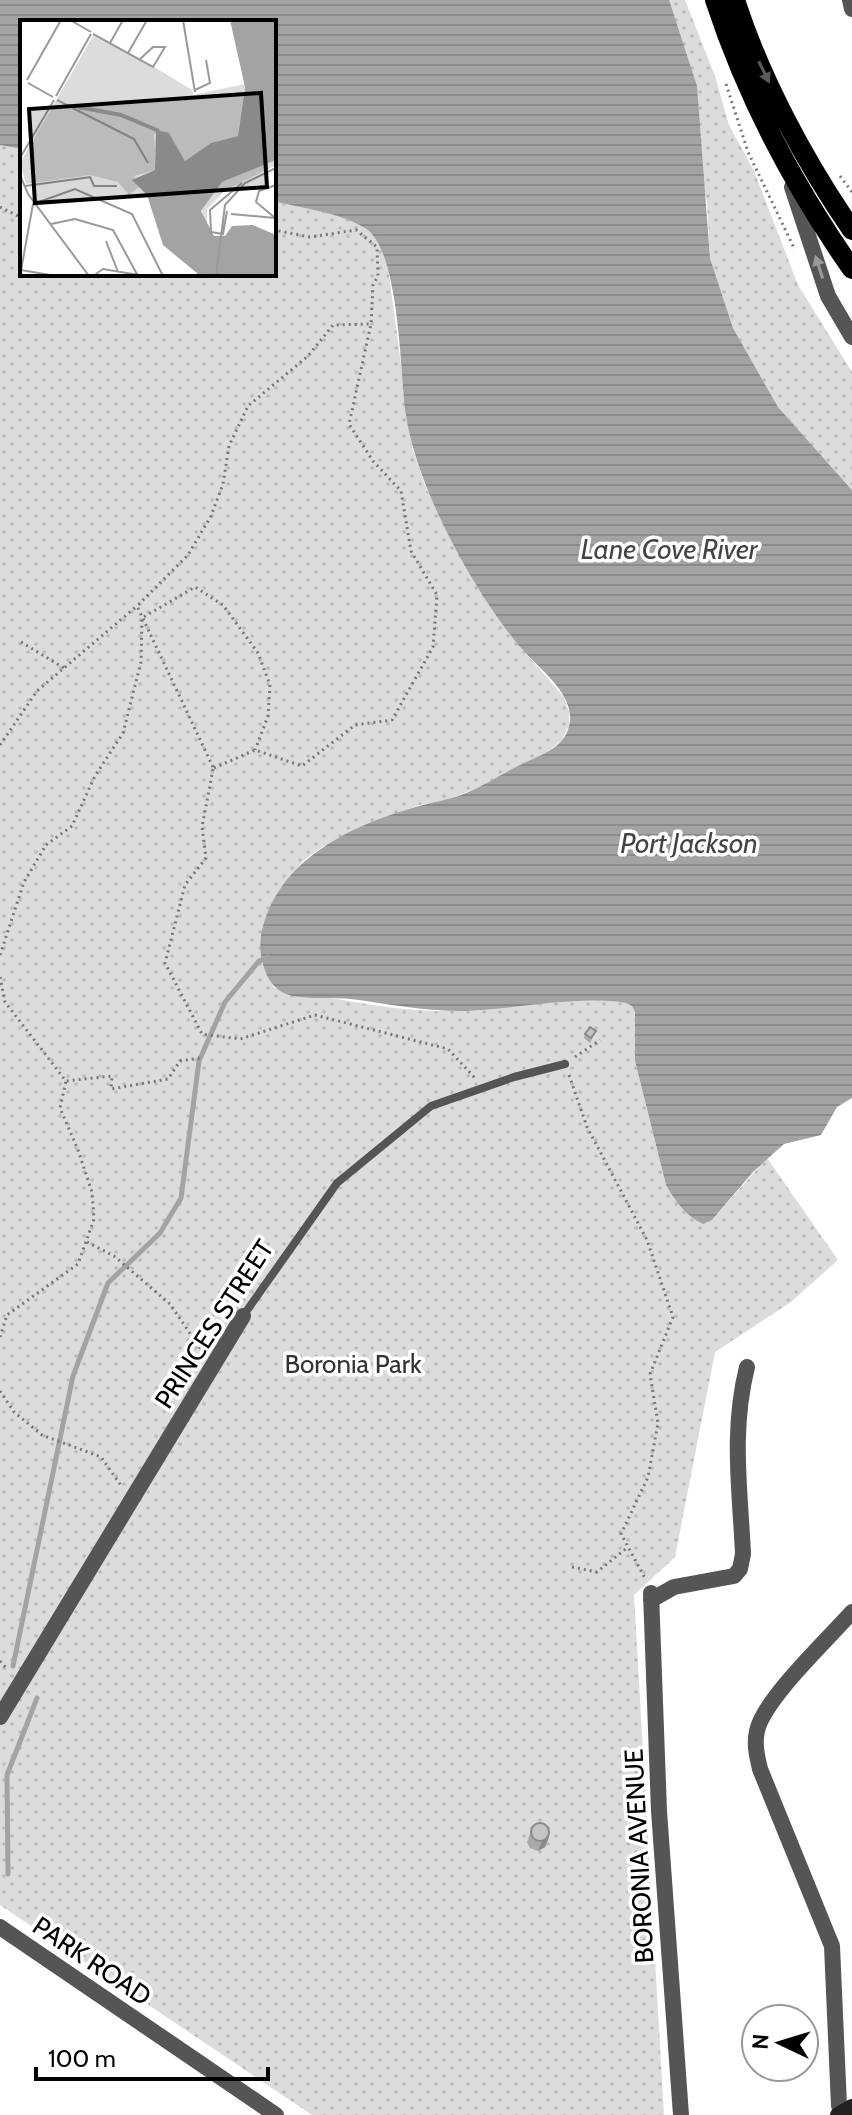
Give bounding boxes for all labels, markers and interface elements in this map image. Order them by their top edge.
inset map [20,20,276,276]
one-way arrow [757,60,771,84]
one-way arrow [812,255,824,279]
water label: Lane Cove River [581,532,759,566]
water label: Port Jackson [620,826,758,860]
street label: PRINCES STREET [148,1234,280,1414]
park label: Boronia Park [284,1348,422,1380]
street label: BORONIA AVENUE [617,1748,661,1964]
street label: PARK ROAD [26,1910,158,2012]
north arrow [740,2003,820,2083]
scale bar [36,2031,268,2081]
text: N [747,2033,775,2050]
text: 100 m [48,2044,116,2073]

